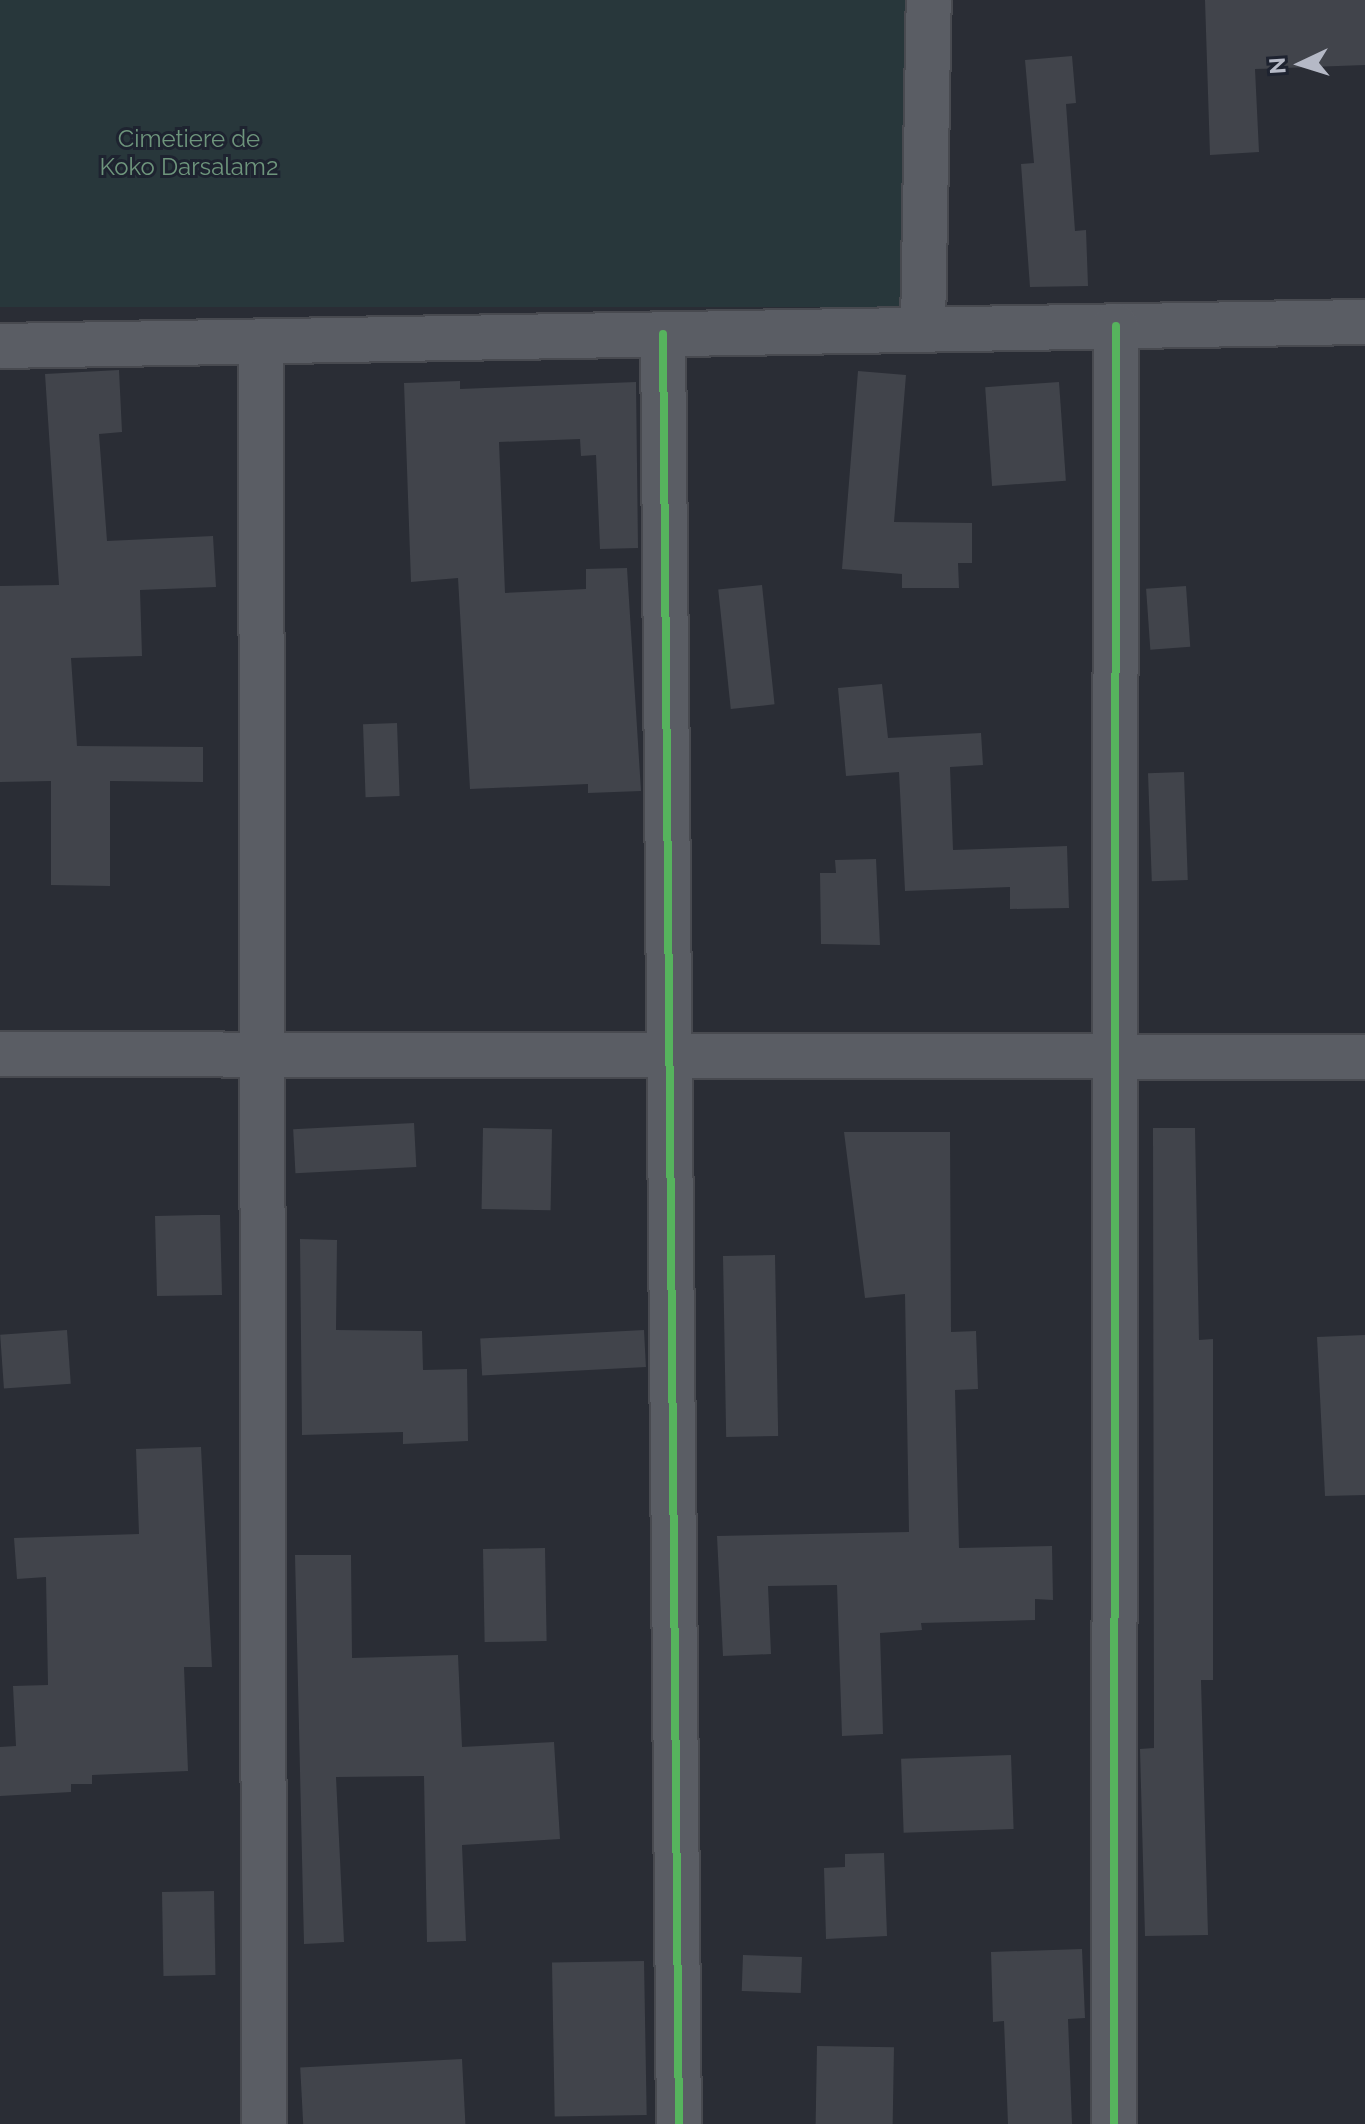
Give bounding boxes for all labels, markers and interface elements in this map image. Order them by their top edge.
north arrow [1261,24,1341,104]
text: N [1264,56,1291,75]
park label: Cimetiere de Koko Darsalam2 [100,125,278,181]

